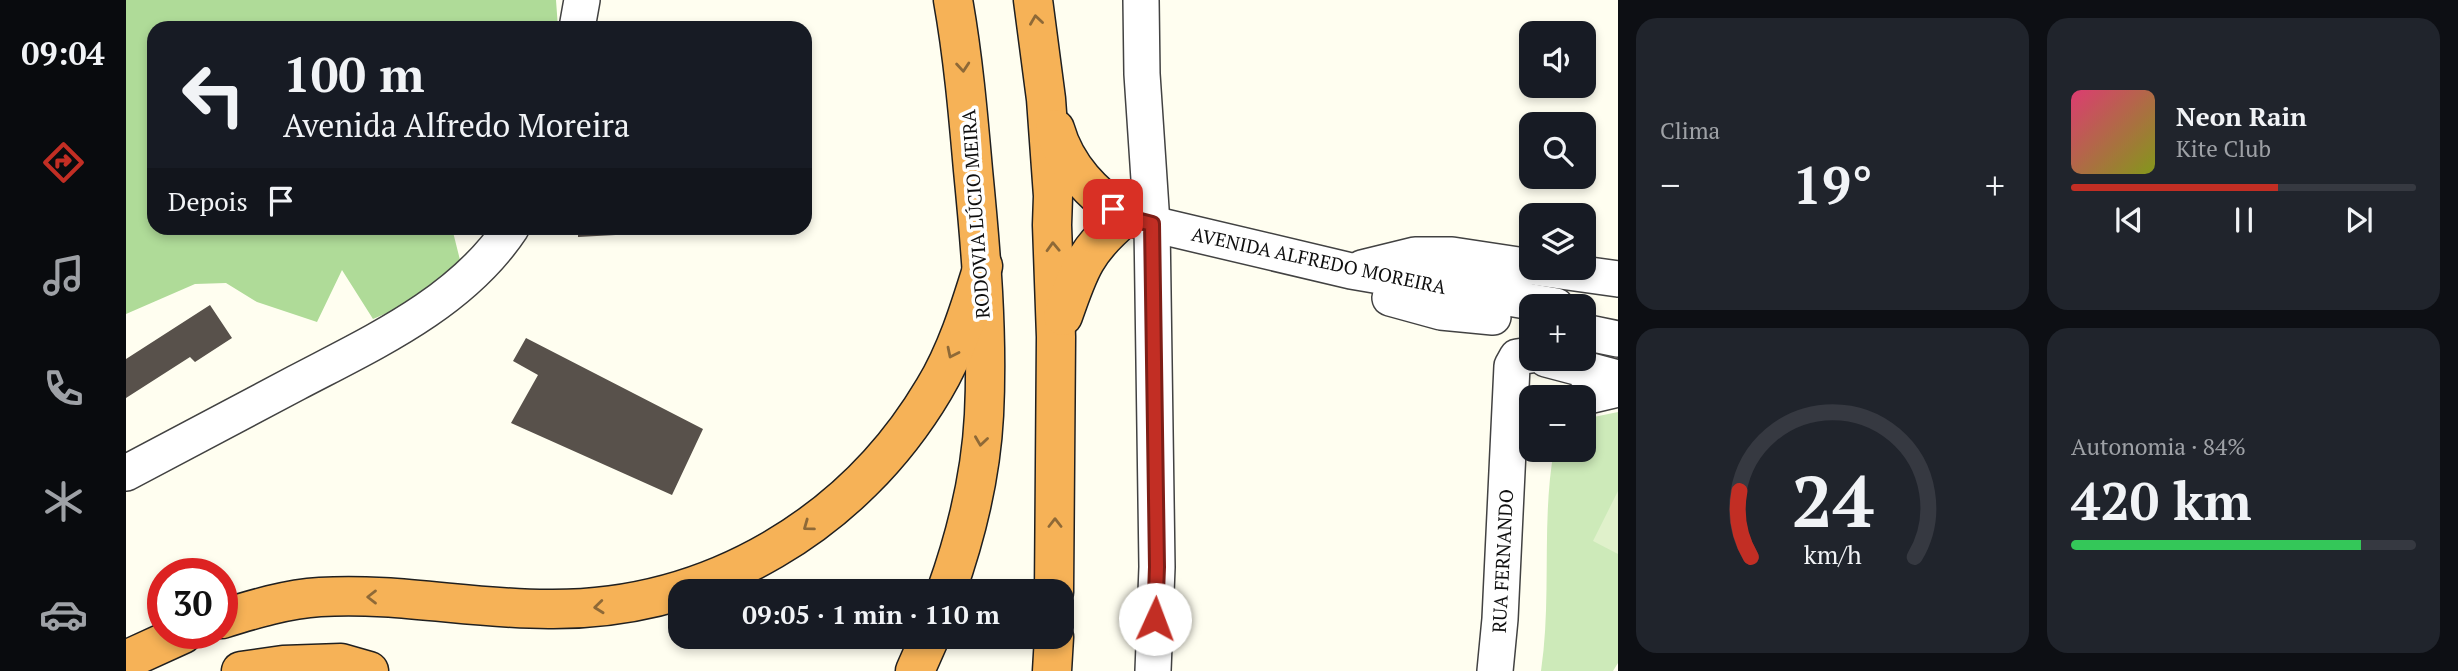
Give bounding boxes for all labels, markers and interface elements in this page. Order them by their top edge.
one-way arrow [1029,14,1044,26]
map controls [1519,21,1596,462]
button: sound [1519,21,1596,98]
text: 09:04 [21,32,105,74]
text: 100 m [283,41,425,106]
icon: left [168,49,259,140]
one-way arrow [956,62,971,73]
text: Neon Rain [2176,99,2307,133]
text: Avenida Alfredo Moreira [283,104,630,146]
street label: RODOVIA LÚCIO MEIRA [955,109,995,319]
button: search [1519,112,1596,189]
text: Clima [1660,115,1720,146]
text: Kite Club [2176,133,2271,164]
icon: directions [39,138,88,187]
text: 19° [1792,150,1873,219]
text: − [1660,160,1680,210]
text: + [1985,160,2005,210]
pin [1083,179,1143,239]
icon: arrive [262,182,300,220]
text: Depois [168,184,248,218]
icon: arrive [1094,190,1132,228]
icon: previous [2110,201,2148,239]
icon: pause [2225,201,2263,239]
icon: next [2340,201,2378,239]
button: layers [1519,203,1596,280]
street label: AVENIDA ALFREDO MOREIRA [1190,221,1449,299]
one-way arrow [1045,241,1060,252]
icon: music [39,251,88,300]
button: + [1519,294,1596,371]
one-way arrow [946,346,960,358]
icon: phone [39,364,88,413]
button: − [1519,385,1596,462]
text: Autonomia · 84% [2071,431,2246,462]
one-way arrow [973,435,988,447]
text: 24 [1791,451,1874,548]
text: 420 km [2071,466,2252,535]
icon: climate [39,477,88,526]
street label: RUA FERNANDO [1486,488,1518,634]
one-way arrow [803,517,816,530]
one-way arrow [1047,518,1063,528]
text: km/h [1804,537,1862,570]
speed limit sign: 30 [147,558,238,649]
position arrow [1118,582,1192,656]
one-way arrow [366,589,377,605]
icon: car [39,590,88,639]
text: 09:05 · 1 min · 110 m [742,597,1000,631]
one-way arrow [593,599,604,614]

